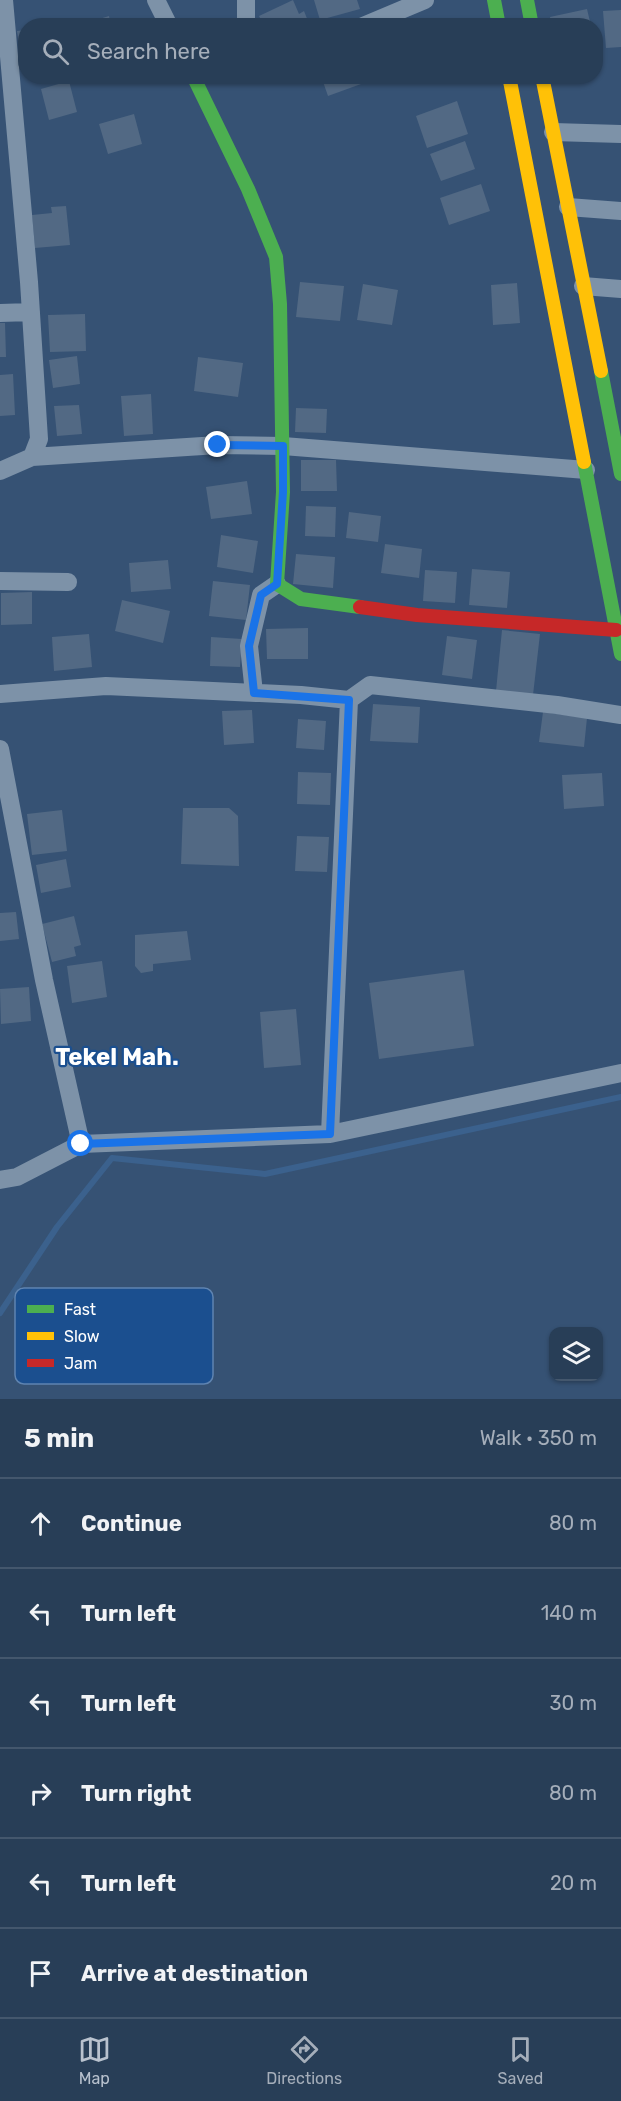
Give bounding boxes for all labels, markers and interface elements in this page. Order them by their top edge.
search box [18,18,603,84]
icon: search [39,35,72,68]
text: Search here [87,38,210,65]
route end [204,431,230,457]
district label: Tekel Mah. [55,1043,179,1071]
route start [67,1130,93,1156]
legend [15,1288,213,1384]
text: Fast [64,1300,96,1319]
text: Slow [64,1327,100,1346]
map controls [549,1327,603,1381]
button: layers [549,1327,603,1381]
text: Jam [64,1354,97,1373]
text: 5 min [24,1423,94,1454]
text: Walk · 350 m [480,1426,597,1450]
icon: ahead [24,1507,57,1540]
text: Continue [81,1510,182,1537]
text: 80 m [549,1511,597,1535]
icon: left [24,1597,57,1630]
text: Turn left [81,1600,176,1627]
text: 140 m [541,1601,597,1625]
icon: left [24,1687,57,1720]
text: Turn left [81,1690,176,1717]
text: 30 m [550,1691,597,1715]
icon: right [24,1777,57,1810]
text: Turn right [81,1780,191,1807]
text: 80 m [549,1781,597,1805]
icon: left [24,1867,57,1900]
text: Turn left [81,1870,176,1897]
text: 20 m [550,1871,597,1895]
icon: arrive [24,1957,57,1990]
text: Arrive at destination [81,1960,308,1987]
tab: Map [78,2033,111,2088]
tab: Directions [266,2033,342,2088]
tab: Saved [498,2033,543,2088]

